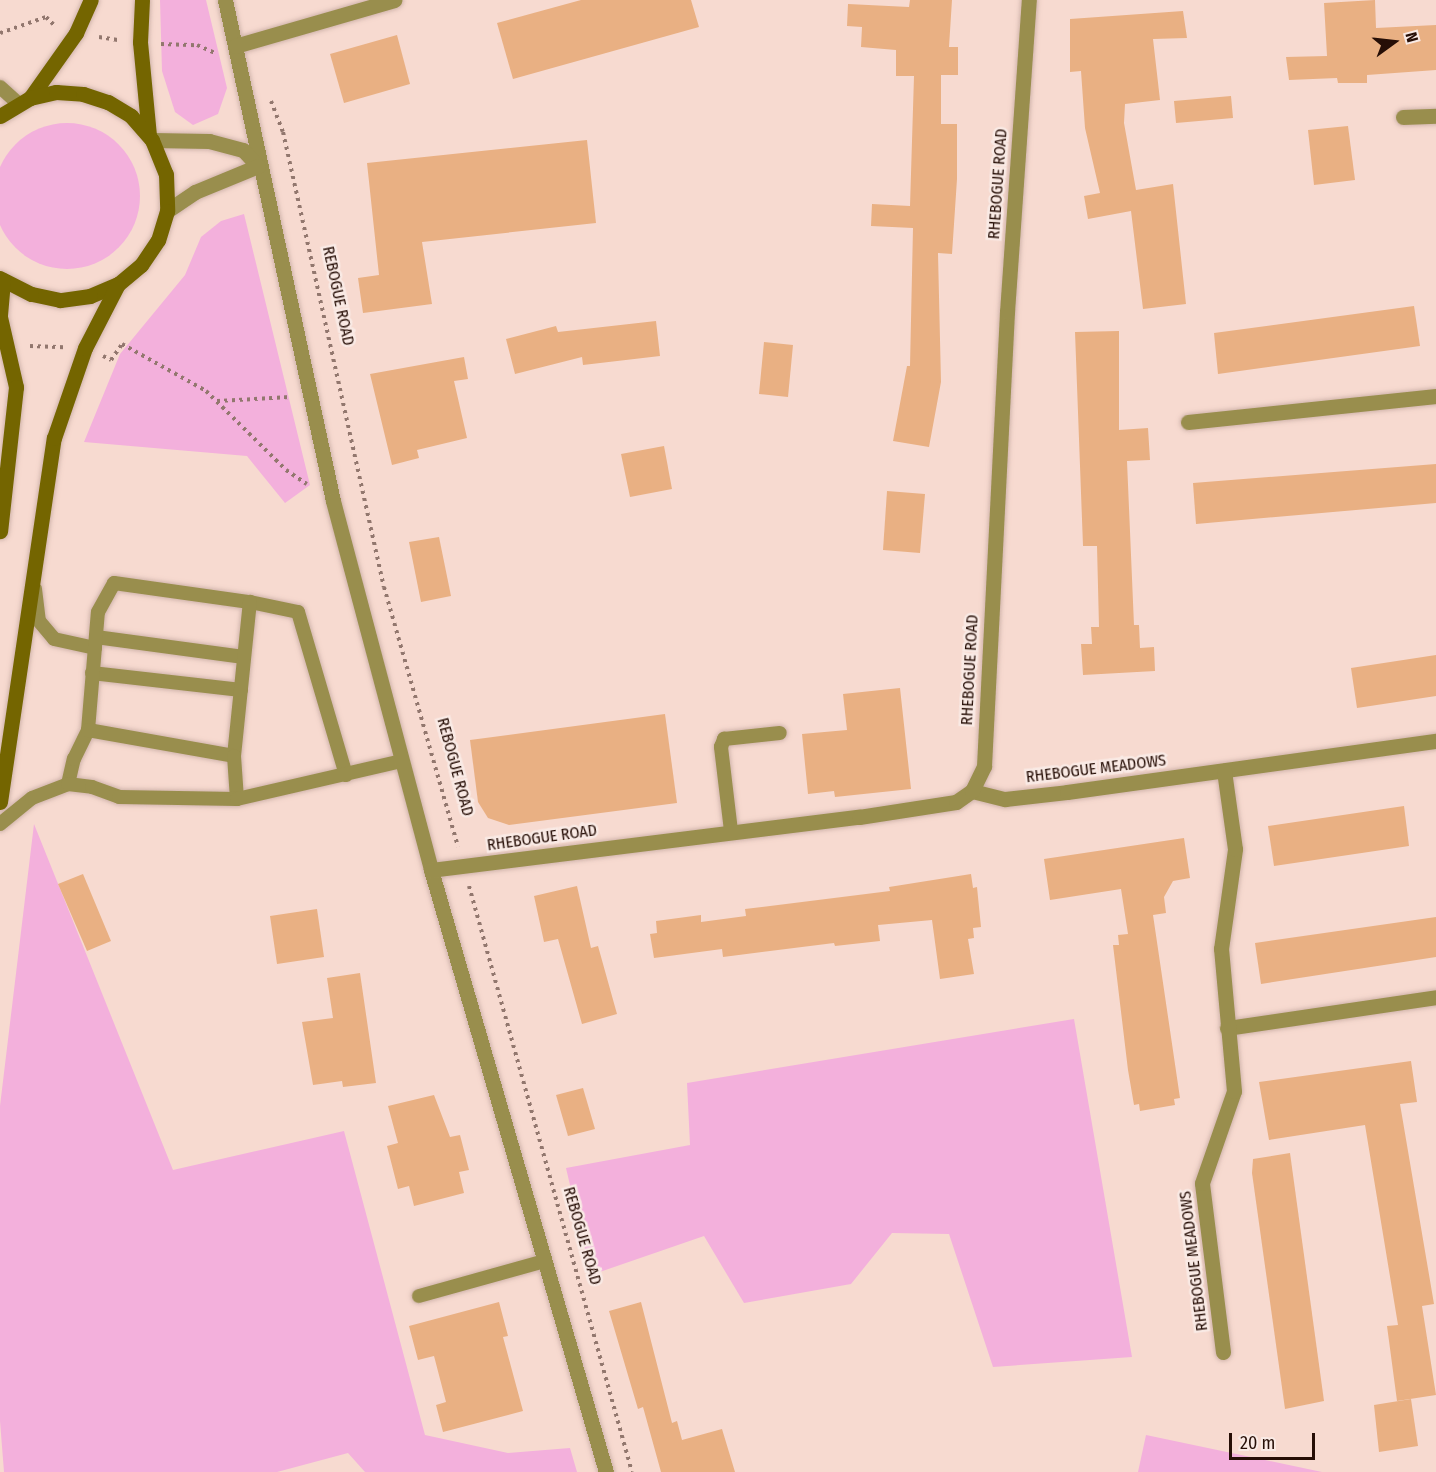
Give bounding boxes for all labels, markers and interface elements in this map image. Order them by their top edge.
north arrow [1364,12,1424,72]
text: N [1401,30,1422,44]
street label: RHEBOGUE ROAD [985,128,1011,240]
street label: REBOGUE ROAD [318,245,358,347]
street label: RHEBOGUE ROAD [958,614,982,726]
street label: REBOGUE ROAD [433,716,477,818]
street label: RHEBOGUE MEADOWS [1025,751,1167,787]
street label: RHEBOGUE ROAD [486,821,598,855]
street label: REBOGUE ROAD [559,1185,605,1287]
street label: RHEBOGUE MEADOWS [1176,1190,1212,1332]
scale bar [1232,1421,1318,1459]
text: 20 m [1240,1432,1275,1454]

